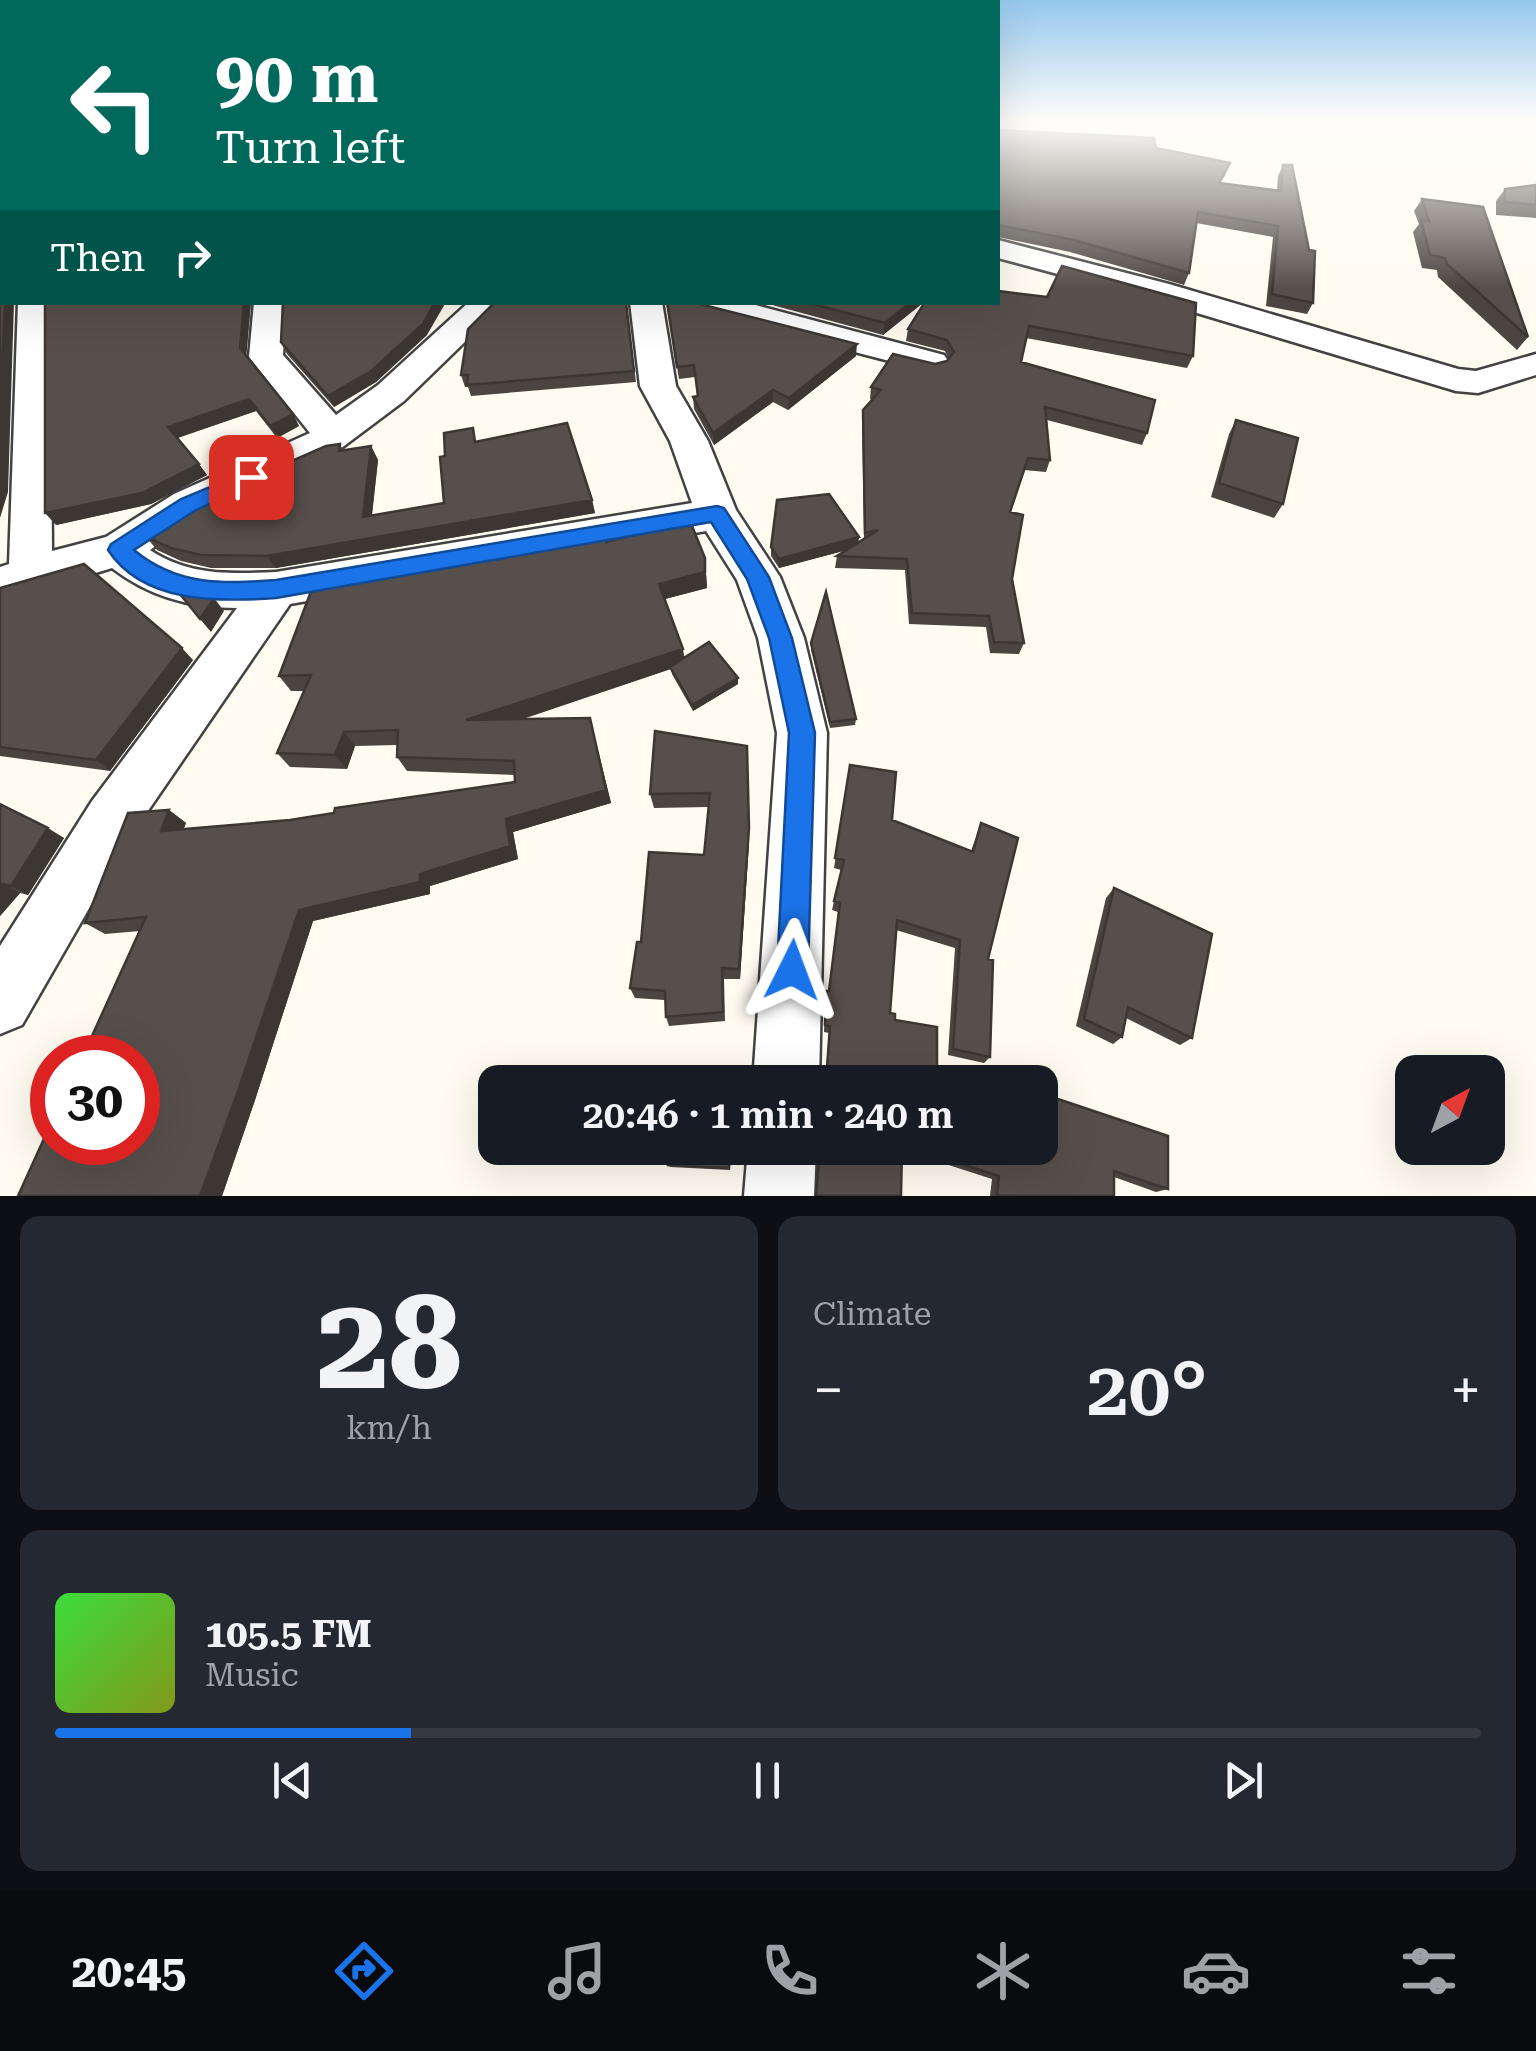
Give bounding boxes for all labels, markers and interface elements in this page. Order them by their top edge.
text: 90 m [215,37,379,119]
icon: left [50,40,180,170]
text: Turn left [215,121,405,174]
icon: right [165,230,220,285]
text: Then [50,236,145,280]
pin [209,435,294,520]
icon: arrive [224,450,279,505]
position arrow [740,918,844,1022]
speed limit sign: 30 [30,1035,160,1165]
north arrow [1395,1055,1505,1165]
map controls [1395,1055,1505,1165]
text: 20:46 · 1 min · 240 m [583,1093,954,1137]
text: 28 [316,1267,462,1420]
text: Climate [813,1295,931,1333]
text: 20° [1086,1345,1208,1433]
text: − [813,1358,844,1422]
text: + [1450,1358,1481,1422]
text: km/h [346,1409,432,1447]
text: 105.5 FM [205,1612,372,1656]
text: Music [205,1656,299,1694]
icon: previous [265,1753,320,1808]
icon: pause [740,1753,795,1808]
icon: next [1216,1753,1271,1808]
icon: directions [329,1936,399,2006]
icon: music [542,1936,612,2006]
icon: phone [755,1936,825,2006]
icon: climate [968,1936,1038,2006]
icon: car [1181,1936,1251,2006]
icon: filters [1394,1936,1464,2006]
text: 20:45 [72,1945,186,1998]

